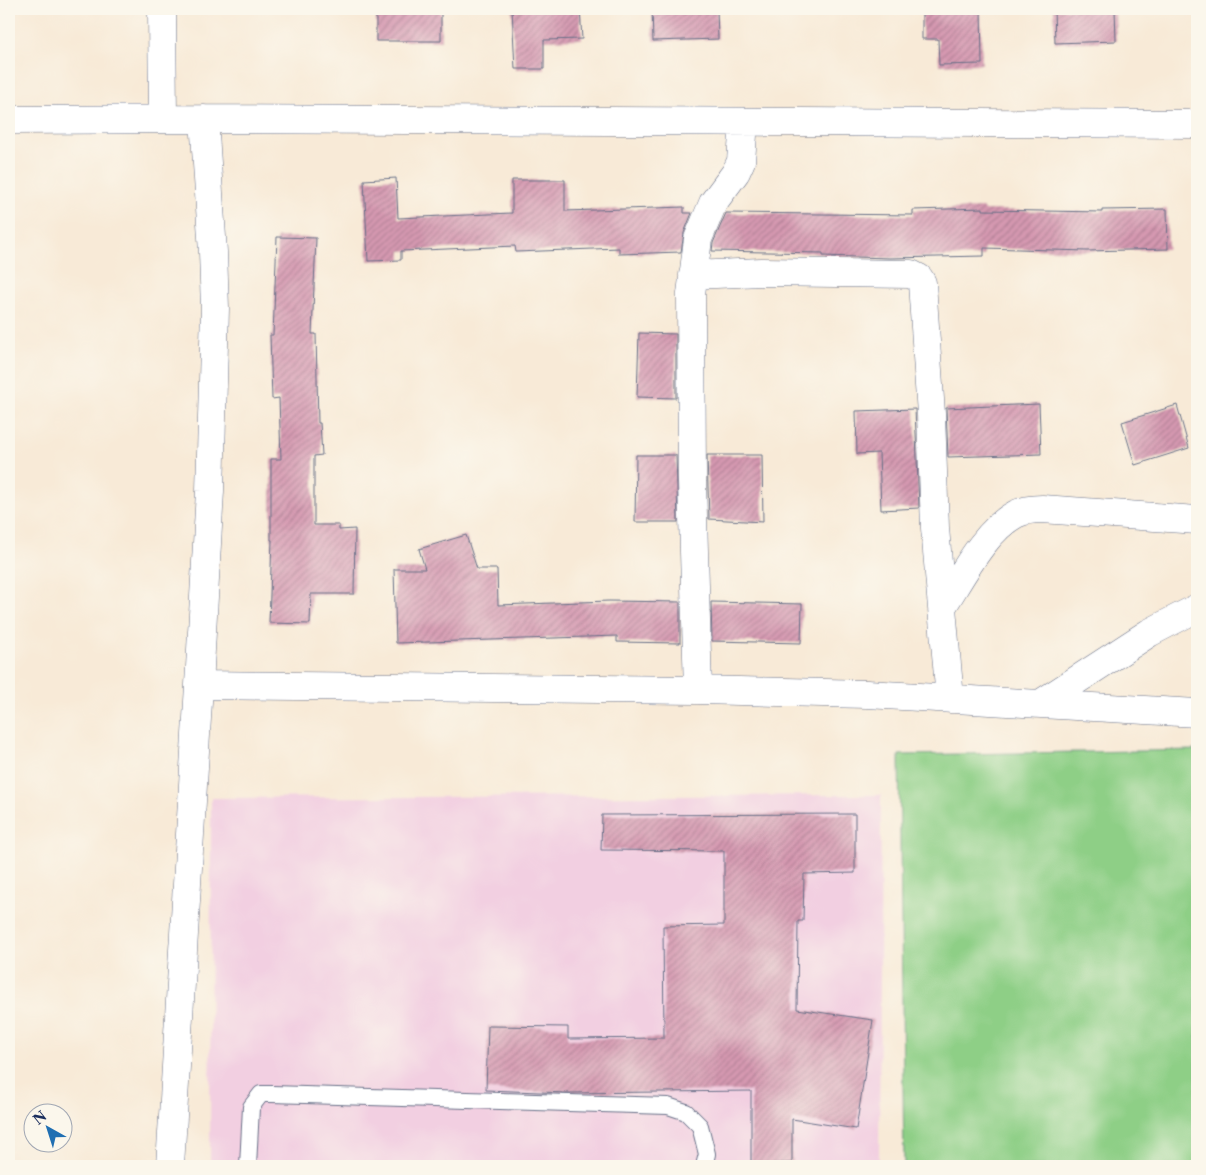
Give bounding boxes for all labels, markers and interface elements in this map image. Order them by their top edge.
north arrow [22,1102,72,1152]
text: N [29,1107,50,1129]

